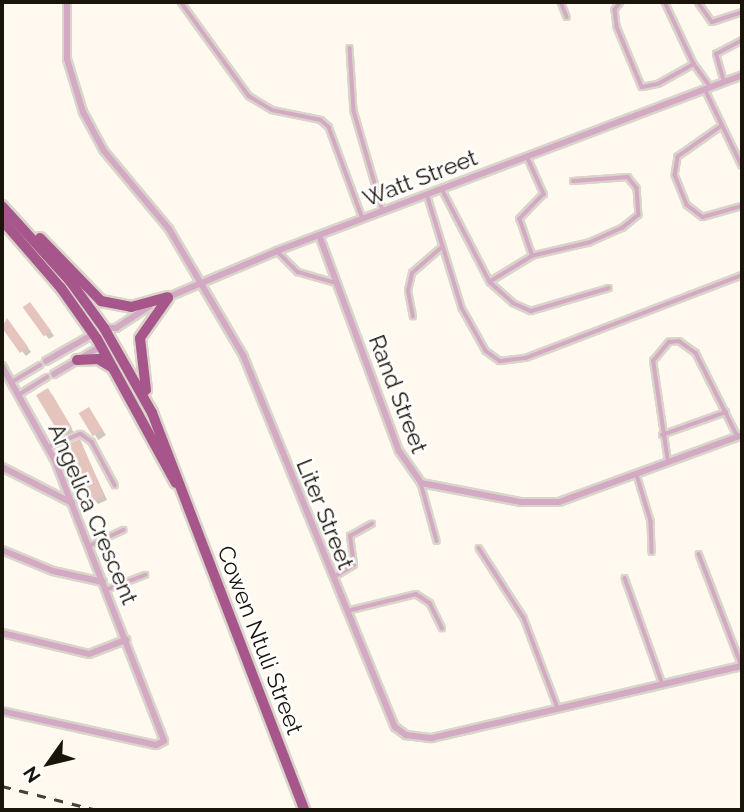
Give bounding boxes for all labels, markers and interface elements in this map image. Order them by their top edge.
street label: Watt Street [359,144,481,212]
street label: Rand Street [363,331,433,457]
street label: Angelica Crescent [42,419,144,609]
street label: Liter Street [290,455,360,573]
street label: Cowen Ntuli Street [211,542,309,738]
north arrow [14,728,84,798]
text: N [18,763,45,787]

